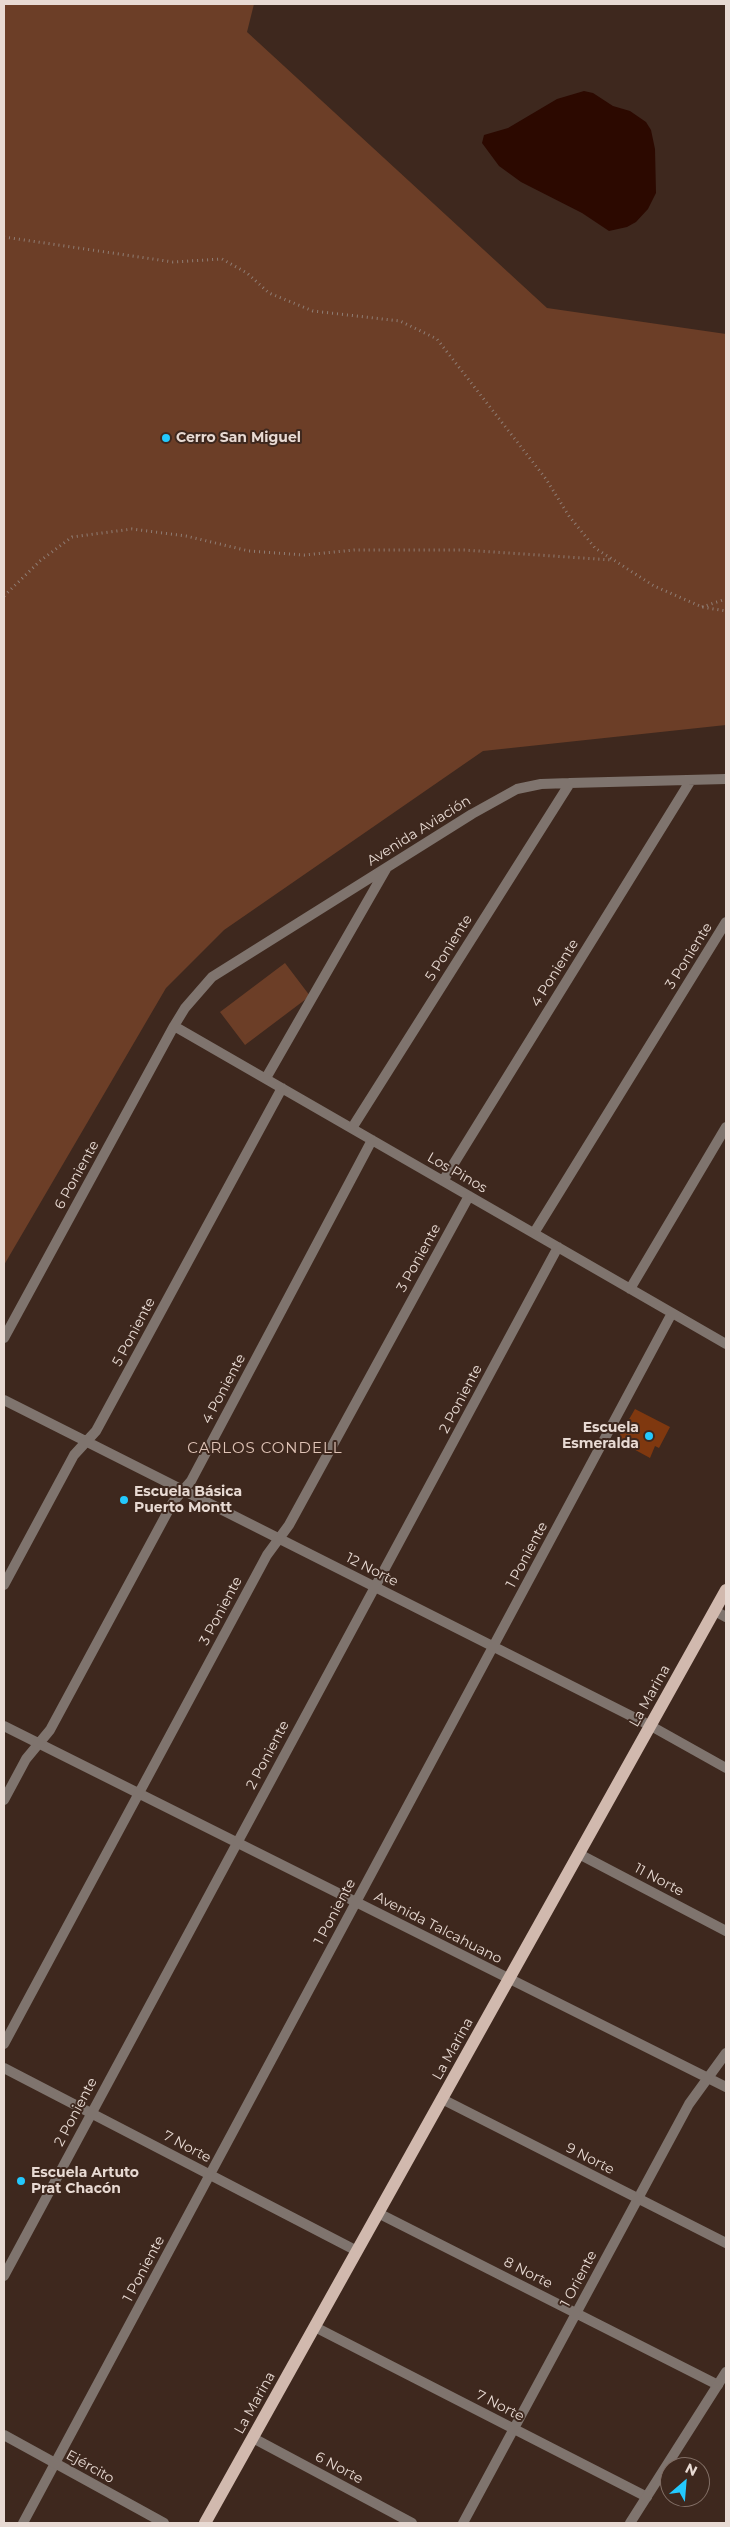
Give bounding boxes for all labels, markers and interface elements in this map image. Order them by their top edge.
place label: Cerro San Miguel [176,430,301,446]
marker: Cerro San Miguel [160,432,172,444]
street label: Avenida Aviación [364,792,474,870]
street label: 5 Poniente [422,912,476,984]
street label: 3 Poniente [662,920,716,992]
street label: 4 Poniente [528,936,582,1010]
street label: 6 Poniente [51,1138,103,1212]
street label: Los Pinos [424,1149,490,1197]
street label: 3 Poniente [393,1221,445,1295]
street label: 5 Poniente [109,1295,159,1369]
street label: 4 Poniente [199,1351,249,1427]
street label: 2 Poniente [436,1362,486,1436]
place label: Escuela Esmeralda [562,1420,639,1452]
marker: Escuela Esmeralda [643,1430,655,1442]
district label: CARLOS CONDELL [186,1440,344,1458]
place label: Escuela Básica Puerto Montt [134,1484,242,1516]
marker: Escuela Básica Puerto Montt [118,1494,130,1506]
street label: 1 Poniente [503,1519,551,1591]
street label: 12 Norte [343,1550,401,1590]
street label: 3 Poniente [196,1574,246,1648]
street label: La Marina [626,1662,674,1730]
street label: 2 Poniente [243,1718,293,1792]
street label: 11 Norte [631,1860,687,1900]
street label: 1 Poniente [311,1876,359,1948]
street label: Avenida Talcahuano [371,1888,505,1968]
street label: La Marina [429,2015,477,2083]
street label: 2 Poniente [51,2075,101,2149]
street label: 7 Norte [160,2127,214,2167]
street label: 9 Norte [563,2140,617,2178]
place label: Escuela Artuto Prat Chacón [31,2165,139,2198]
marker: Escuela Artuto Prat Chacón [15,2175,27,2187]
street label: 1 Poniente [120,2233,168,2305]
street label: 1 Oriente [557,2248,601,2310]
street label: 8 Norte [501,2254,555,2292]
street label: La Marina [231,2369,279,2437]
street label: 7 Norte [473,2387,527,2425]
street label: Ejército [63,2447,117,2487]
street label: 6 Norte [312,2448,366,2488]
north arrow [660,2457,710,2507]
text: N [682,2459,700,2480]

